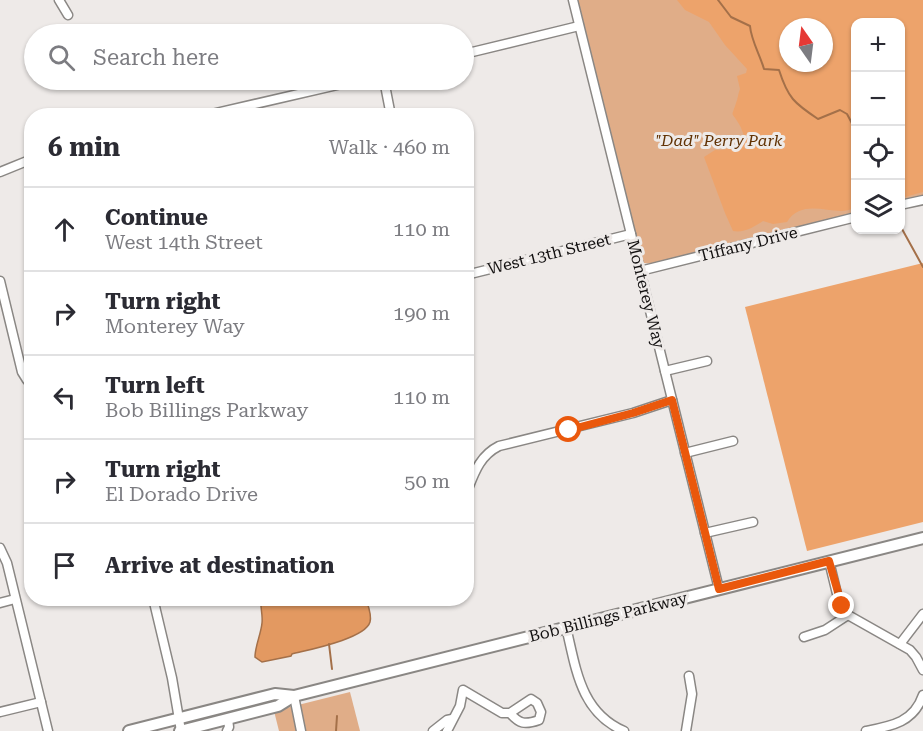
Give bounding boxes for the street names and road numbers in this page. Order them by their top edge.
street label: Tiffany Drive [697,222,800,265]
street label: West 13th Street [486,230,613,278]
street label: Monterey Way [623,238,669,351]
street label: Bob Billings Parkway [527,588,690,646]

